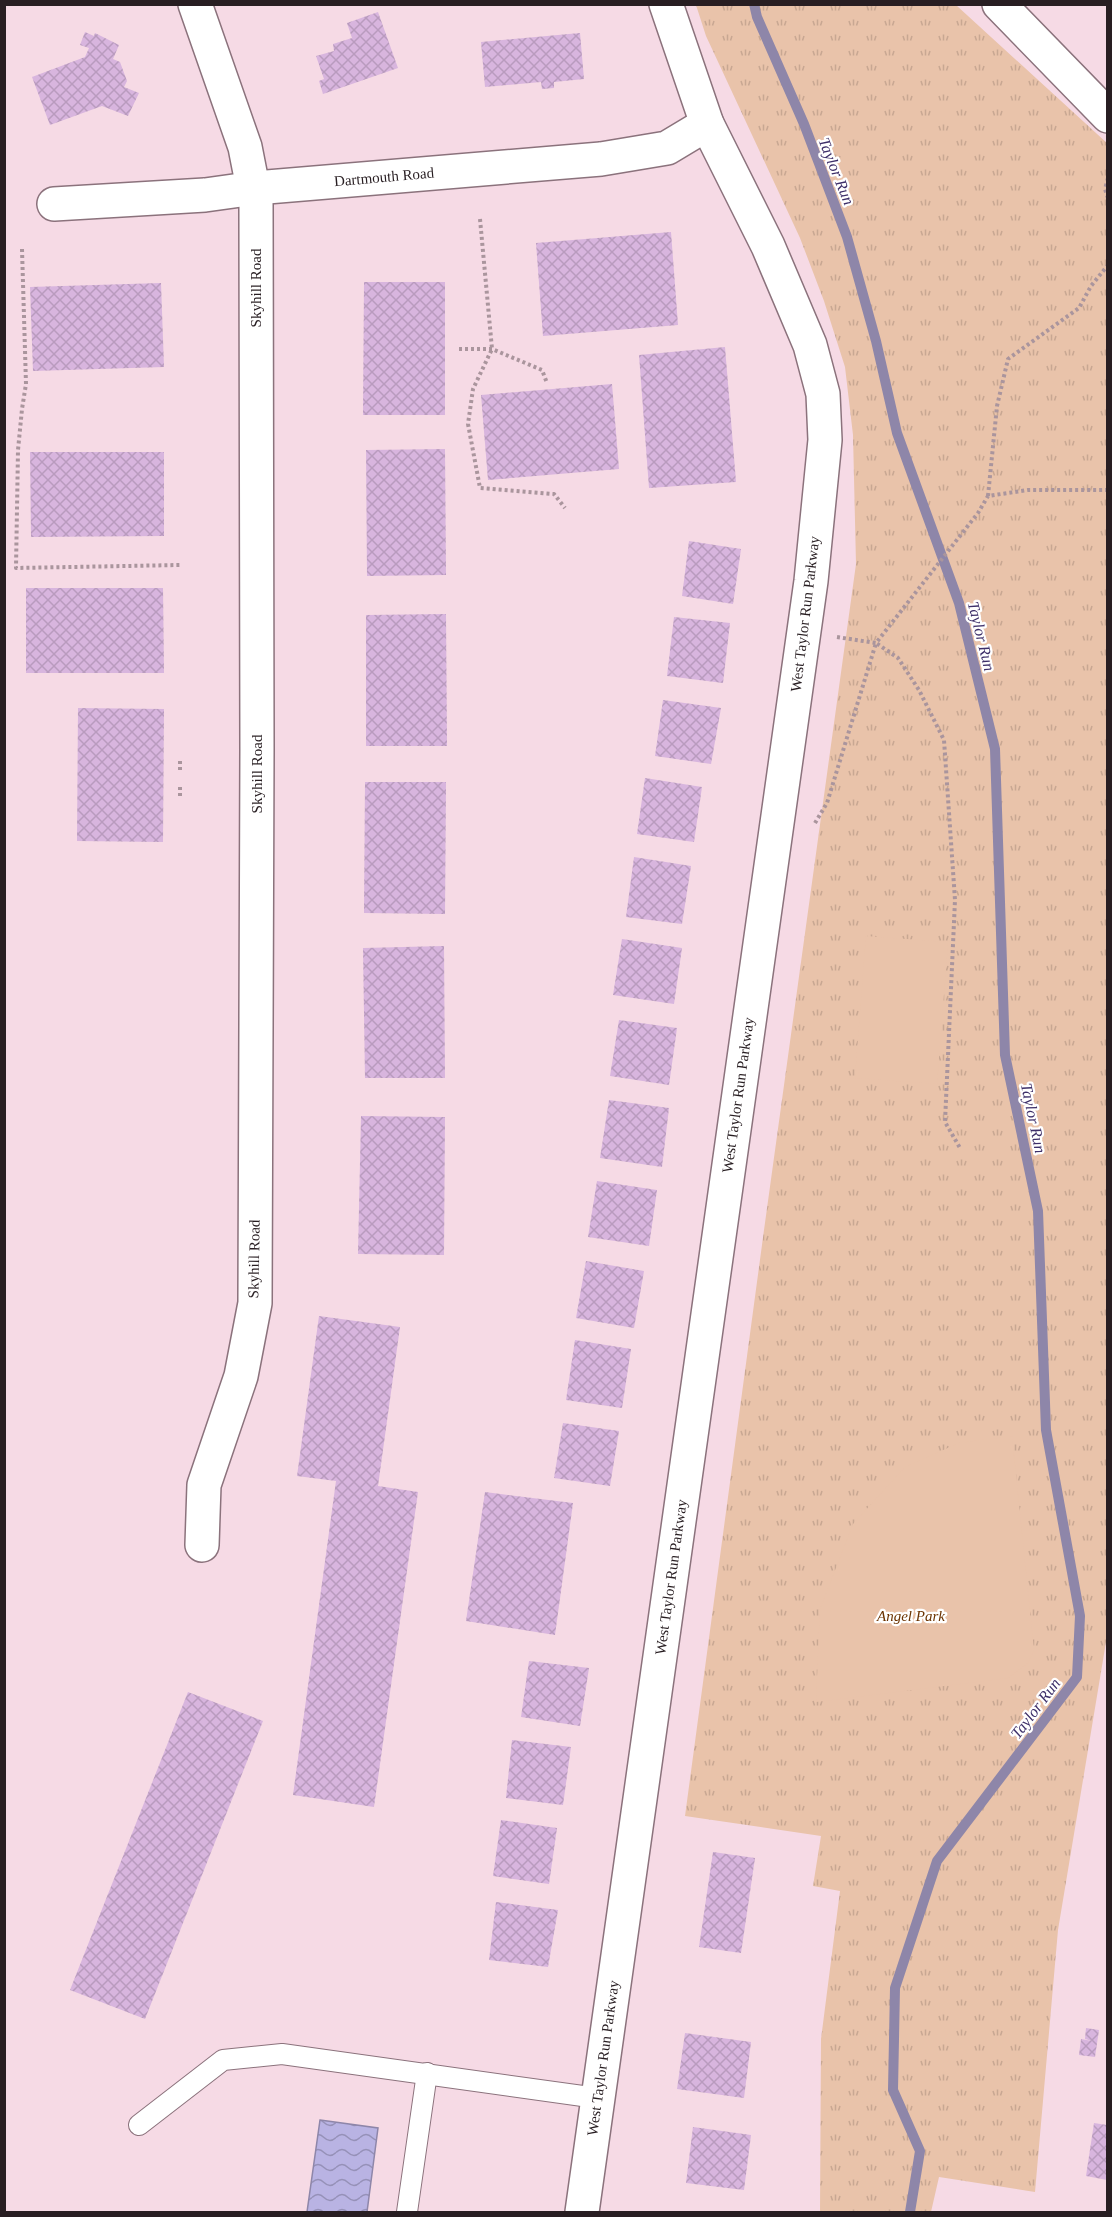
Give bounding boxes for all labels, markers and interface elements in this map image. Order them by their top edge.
water label: Taylor Run [814,135,858,208]
street label: Dartmouth Road [333,165,435,189]
street label: Skyhill Road [248,248,264,327]
street label: West Taylor Run Parkway [787,535,823,693]
water label: Taylor Run [964,600,998,673]
street label: Skyhill Road [249,734,265,813]
street label: West Taylor Run Parkway [719,1016,757,1174]
water label: Taylor Run [1017,1082,1049,1155]
street label: Skyhill Road [245,1219,263,1299]
street label: West Taylor Run Parkway [652,1498,690,1656]
park label: Angel Park [876,1608,945,1624]
water label: Taylor Run [1007,1675,1064,1742]
street label: West Taylor Run Parkway [584,1979,622,2137]

